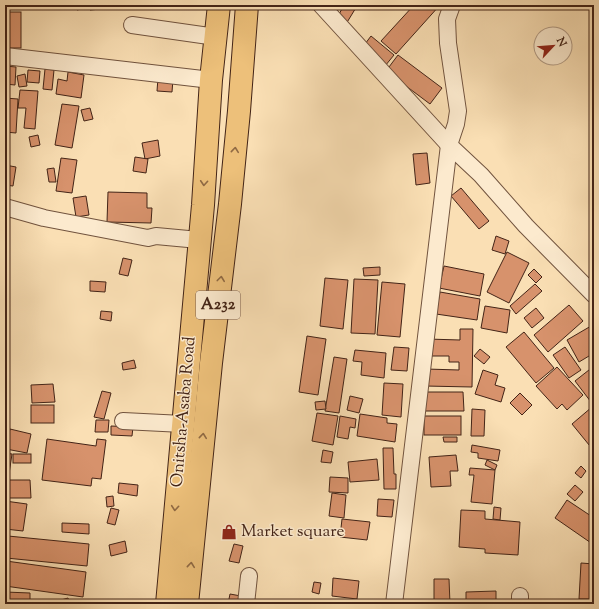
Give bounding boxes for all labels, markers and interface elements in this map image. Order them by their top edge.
north arrow [533,26,573,66]
text: N [552,34,570,50]
one-way arrow [230,147,239,153]
one-way arrow [200,180,209,186]
one-way arrow [216,276,225,282]
road number: A232 [196,291,240,319]
street label: Onitsha-Asaba Road [165,335,203,488]
one-way arrow [199,433,208,439]
one-way arrow [171,505,180,511]
place label: Market square [241,520,345,544]
shop icon: Market square [220,523,238,541]
one-way arrow [186,562,195,568]

